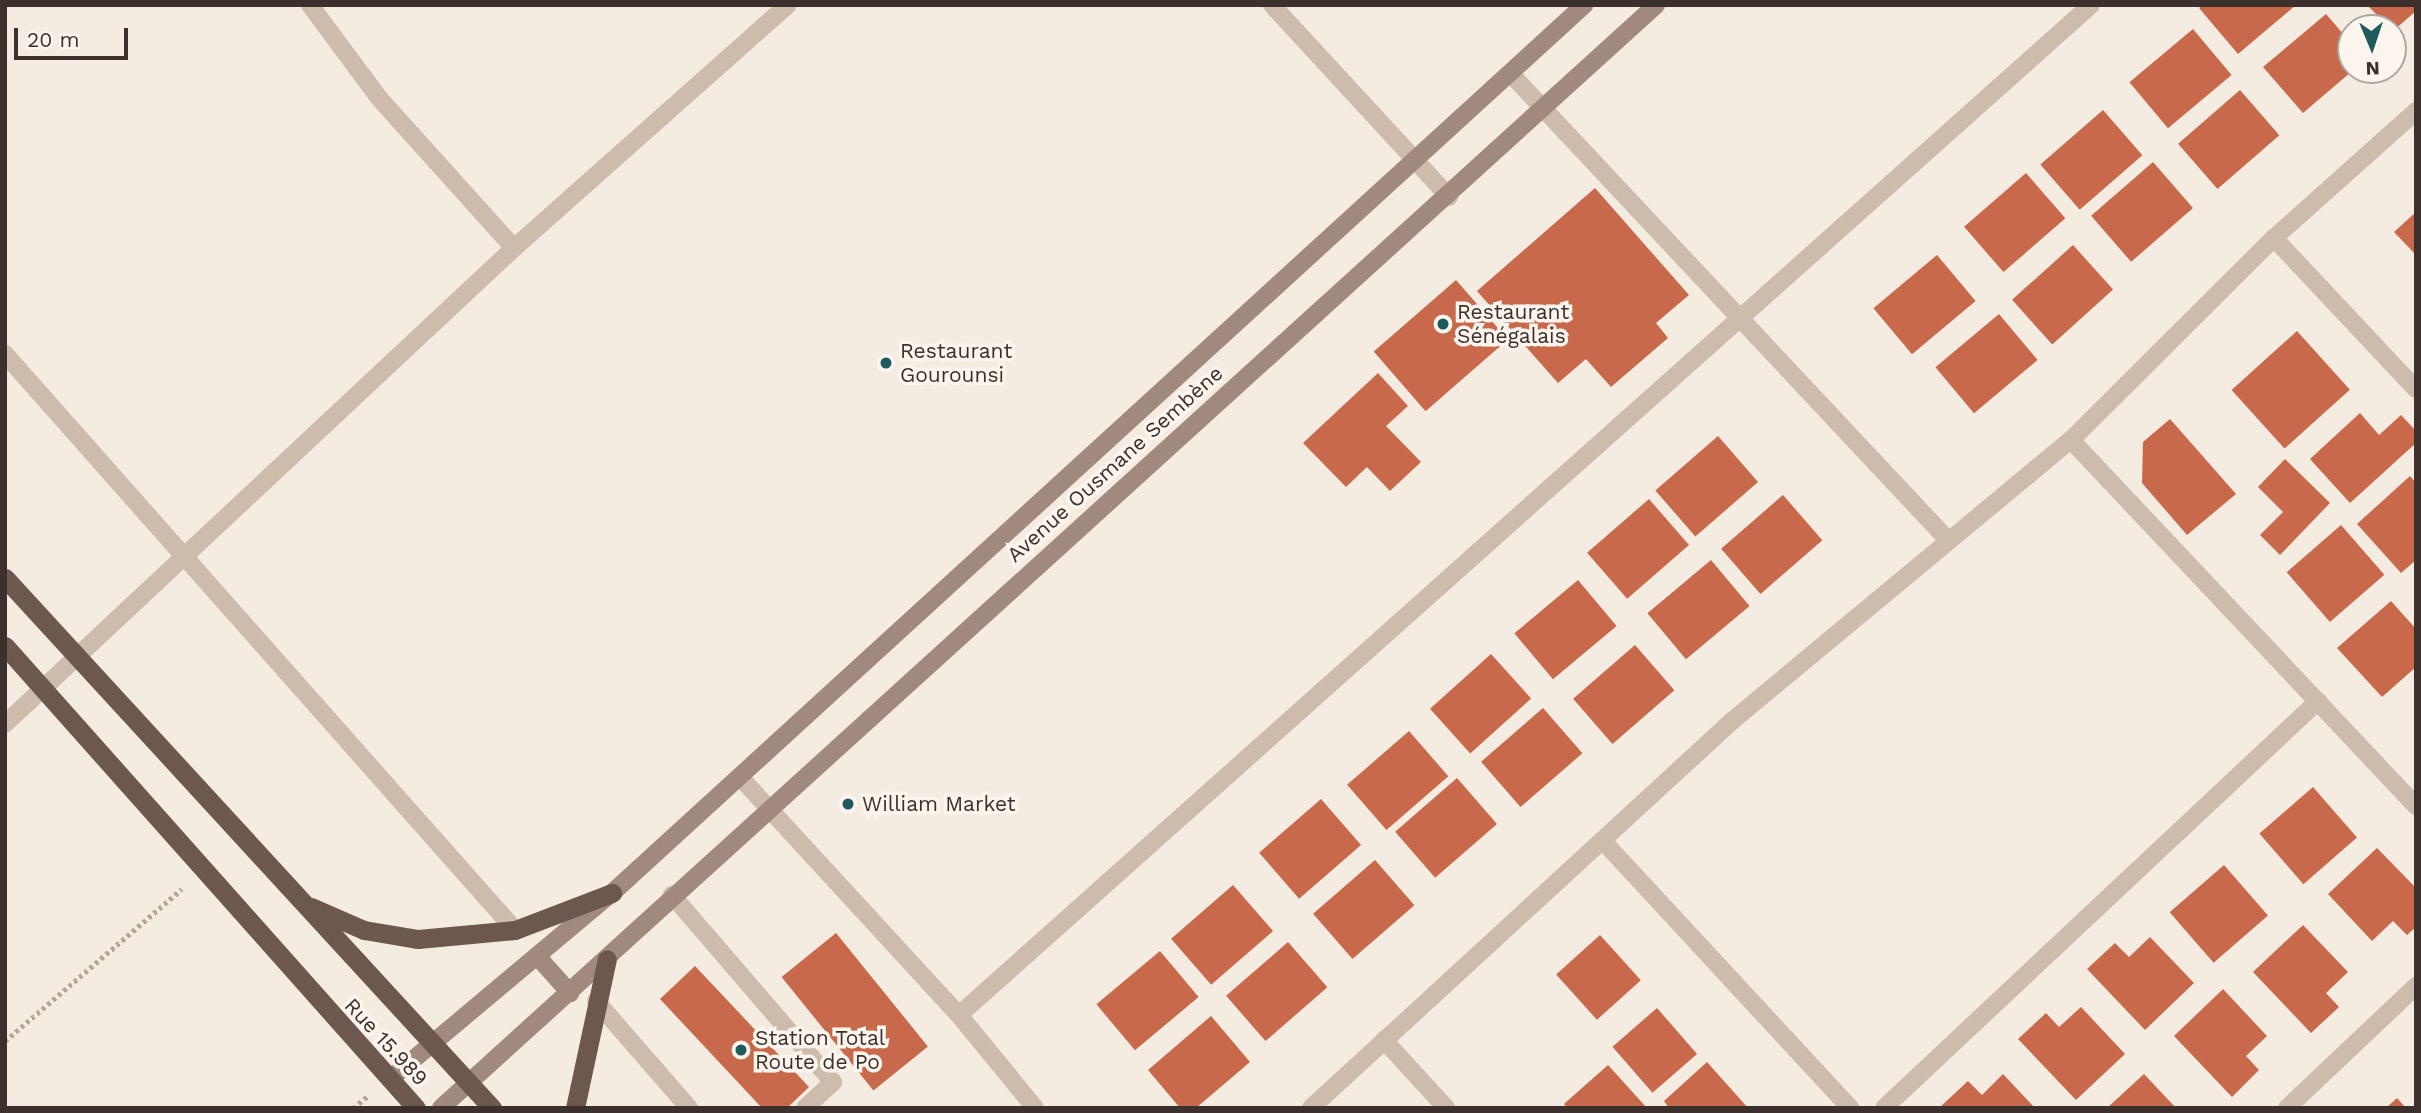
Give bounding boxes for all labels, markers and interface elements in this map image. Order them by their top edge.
scale bar [18,14,131,58]
north arrow [2337,14,2407,84]
text: 20 m [27,27,79,52]
text: N [2365,57,2380,80]
place label: Restaurant Sénégalais [1457,299,1569,349]
marker: Restaurant Sénégalais [1435,316,1451,332]
place label: Restaurant Gourounsi [900,338,1012,388]
marker: Restaurant Gourounsi [878,355,894,371]
street label: Avenue Ousmane Sembène [1002,361,1228,567]
place label: William Market [862,791,1016,817]
marker: William Market [840,796,856,812]
street label: Rue 15.989 [339,993,433,1091]
place label: Station Total Route de Po [755,1025,886,1075]
marker: Station Total Route de Po [733,1042,749,1058]

